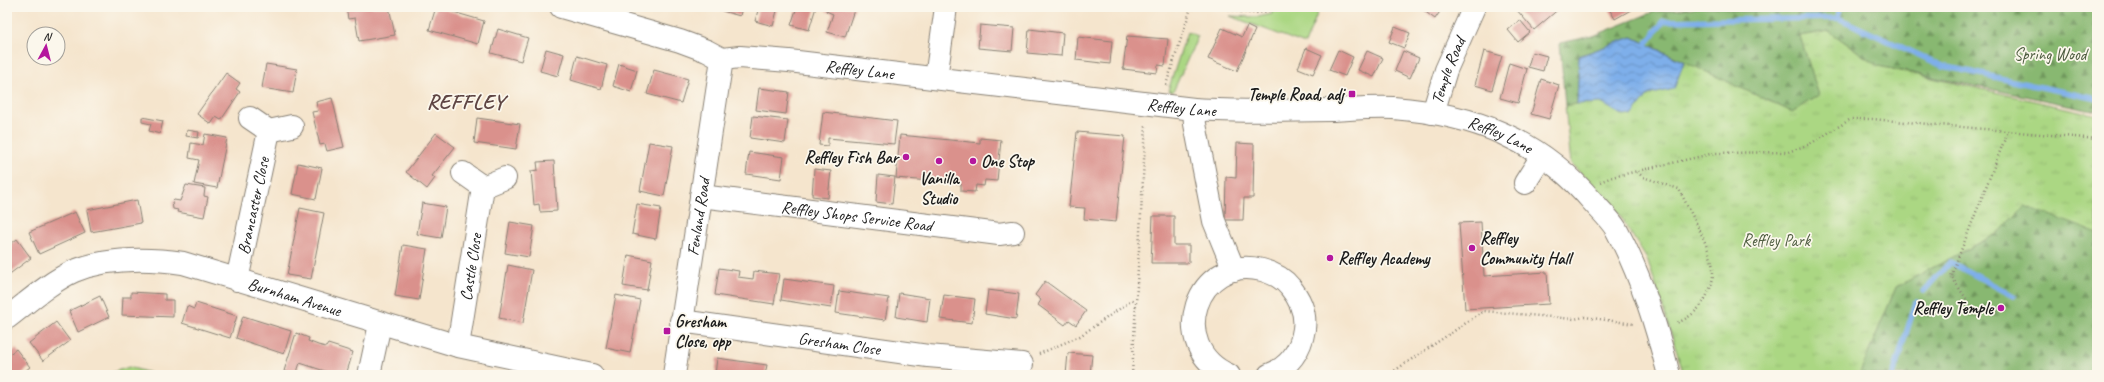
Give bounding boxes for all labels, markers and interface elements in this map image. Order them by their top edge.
north arrow [26,26,66,66]
text: N [43,29,54,44]
street label: Temple Road [1426,32,1471,106]
park label: Spring Wood [2014,44,2090,65]
street label: Reffley Lane [824,55,897,84]
place label: Temple Road, adj [1248,84,1346,105]
district label: REFFLEY [427,89,509,115]
marker: Temple Road, adj [1347,89,1357,99]
street label: Reffley Lane [1146,93,1218,121]
street label: Reffley Lane [1466,111,1538,158]
place label: Reffley Fish Bar [804,147,900,168]
place label: One Stop [981,151,1035,172]
marker: Reffley Fish Bar [901,152,911,162]
street label: Brancaster Close [232,154,274,256]
marker: Vanilla Studio [934,156,944,166]
marker: One Stop [968,156,978,166]
place label: Vanilla Studio [919,168,961,209]
street label: Fenland Road [682,173,715,257]
street label: Reffley Shops Service Road [780,196,937,236]
place label: Reffley Community Hall [1480,228,1575,269]
street label: Castle Close [455,230,486,302]
park label: Reffley Park [1742,230,1812,251]
marker: Reffley Community Hall [1467,243,1477,253]
place label: Reffley Academy [1338,248,1431,269]
marker: Reffley Academy [1325,253,1335,263]
street label: Burnham Avenue [245,273,345,321]
place label: Reffley Temple [1913,298,1995,319]
marker: Reffley Temple [1996,303,2006,313]
place label: Gresham Close, opp [675,311,732,352]
marker: Gresham Close, opp [662,326,672,336]
street label: Gresham Close [797,327,883,360]

